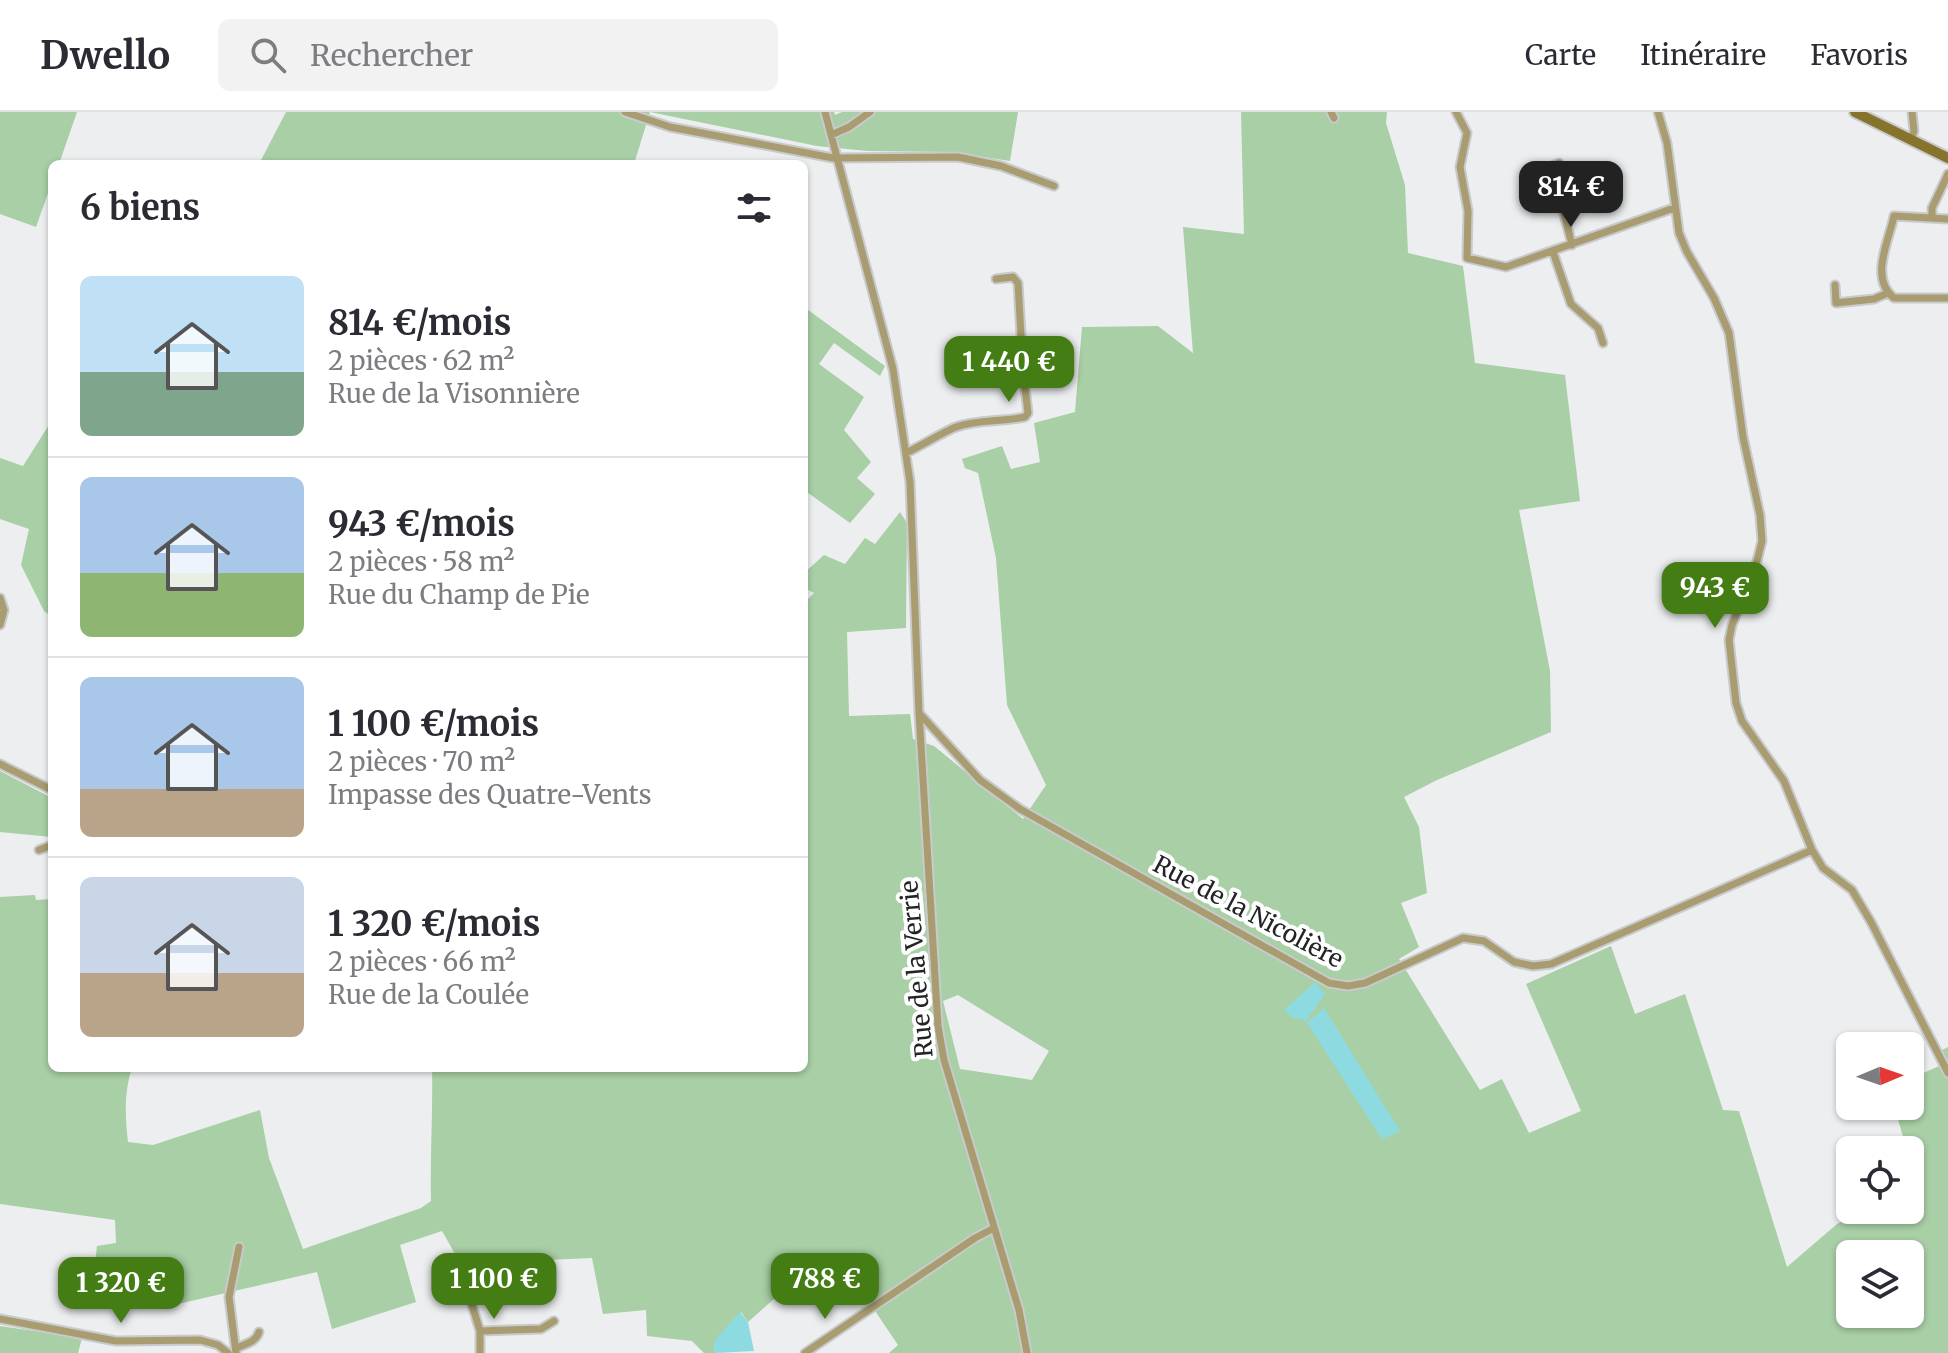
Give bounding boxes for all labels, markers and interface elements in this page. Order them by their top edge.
search box [218,19,778,91]
text: Dwello [40,32,170,79]
icon: search [246,33,290,77]
text: Rechercher [310,36,473,74]
text: Carte [1525,37,1596,73]
text: Itinéraire [1640,37,1766,73]
text: Favoris [1810,37,1908,73]
pin: 814 € [1515,161,1627,229]
text: 814 € [1537,170,1605,203]
icon: filters [732,186,776,230]
text: 6 biens [80,187,200,229]
text: 814 €/mois [328,302,511,344]
icon: home [144,308,240,404]
pin: 1 440 € [935,336,1083,404]
text: 2 pièces · 62 m² [328,344,514,377]
text: 1 440 € [962,345,1056,378]
text: Rue de la Visonnière [328,377,580,410]
text: 943 €/mois [328,503,515,545]
icon: home [144,509,240,605]
text: 2 pièces · 58 m² [328,545,514,578]
pin: 943 € [1659,562,1771,630]
text: 943 € [1680,571,1750,604]
text: Rue du Champ de Pie [328,578,590,611]
text: 1 100 €/mois [328,703,539,745]
icon: home [144,709,240,805]
text: 2 pièces · 70 m² [328,745,515,778]
text: Impasse des Quatre-Vents [328,778,652,811]
street label: Rue de la Nicolière [1148,848,1348,975]
street label: Rue de la Verrie [893,879,940,1059]
text: 1 320 €/mois [328,903,540,945]
icon: home [144,909,240,1005]
text: 2 pièces · 66 m² [328,945,516,978]
text: Rue de la Coulée [328,978,529,1011]
north arrow [1836,1032,1924,1120]
map controls [1836,1032,1924,1328]
button: locate [1836,1136,1924,1224]
button: layers [1836,1240,1924,1328]
pin: 1 100 € [420,1253,568,1321]
pin: 788 € [769,1253,881,1321]
pin: 1 320 € [47,1257,195,1325]
text: 1 100 € [449,1262,539,1295]
text: 788 € [789,1262,861,1295]
text: 1 320 € [76,1266,166,1299]

